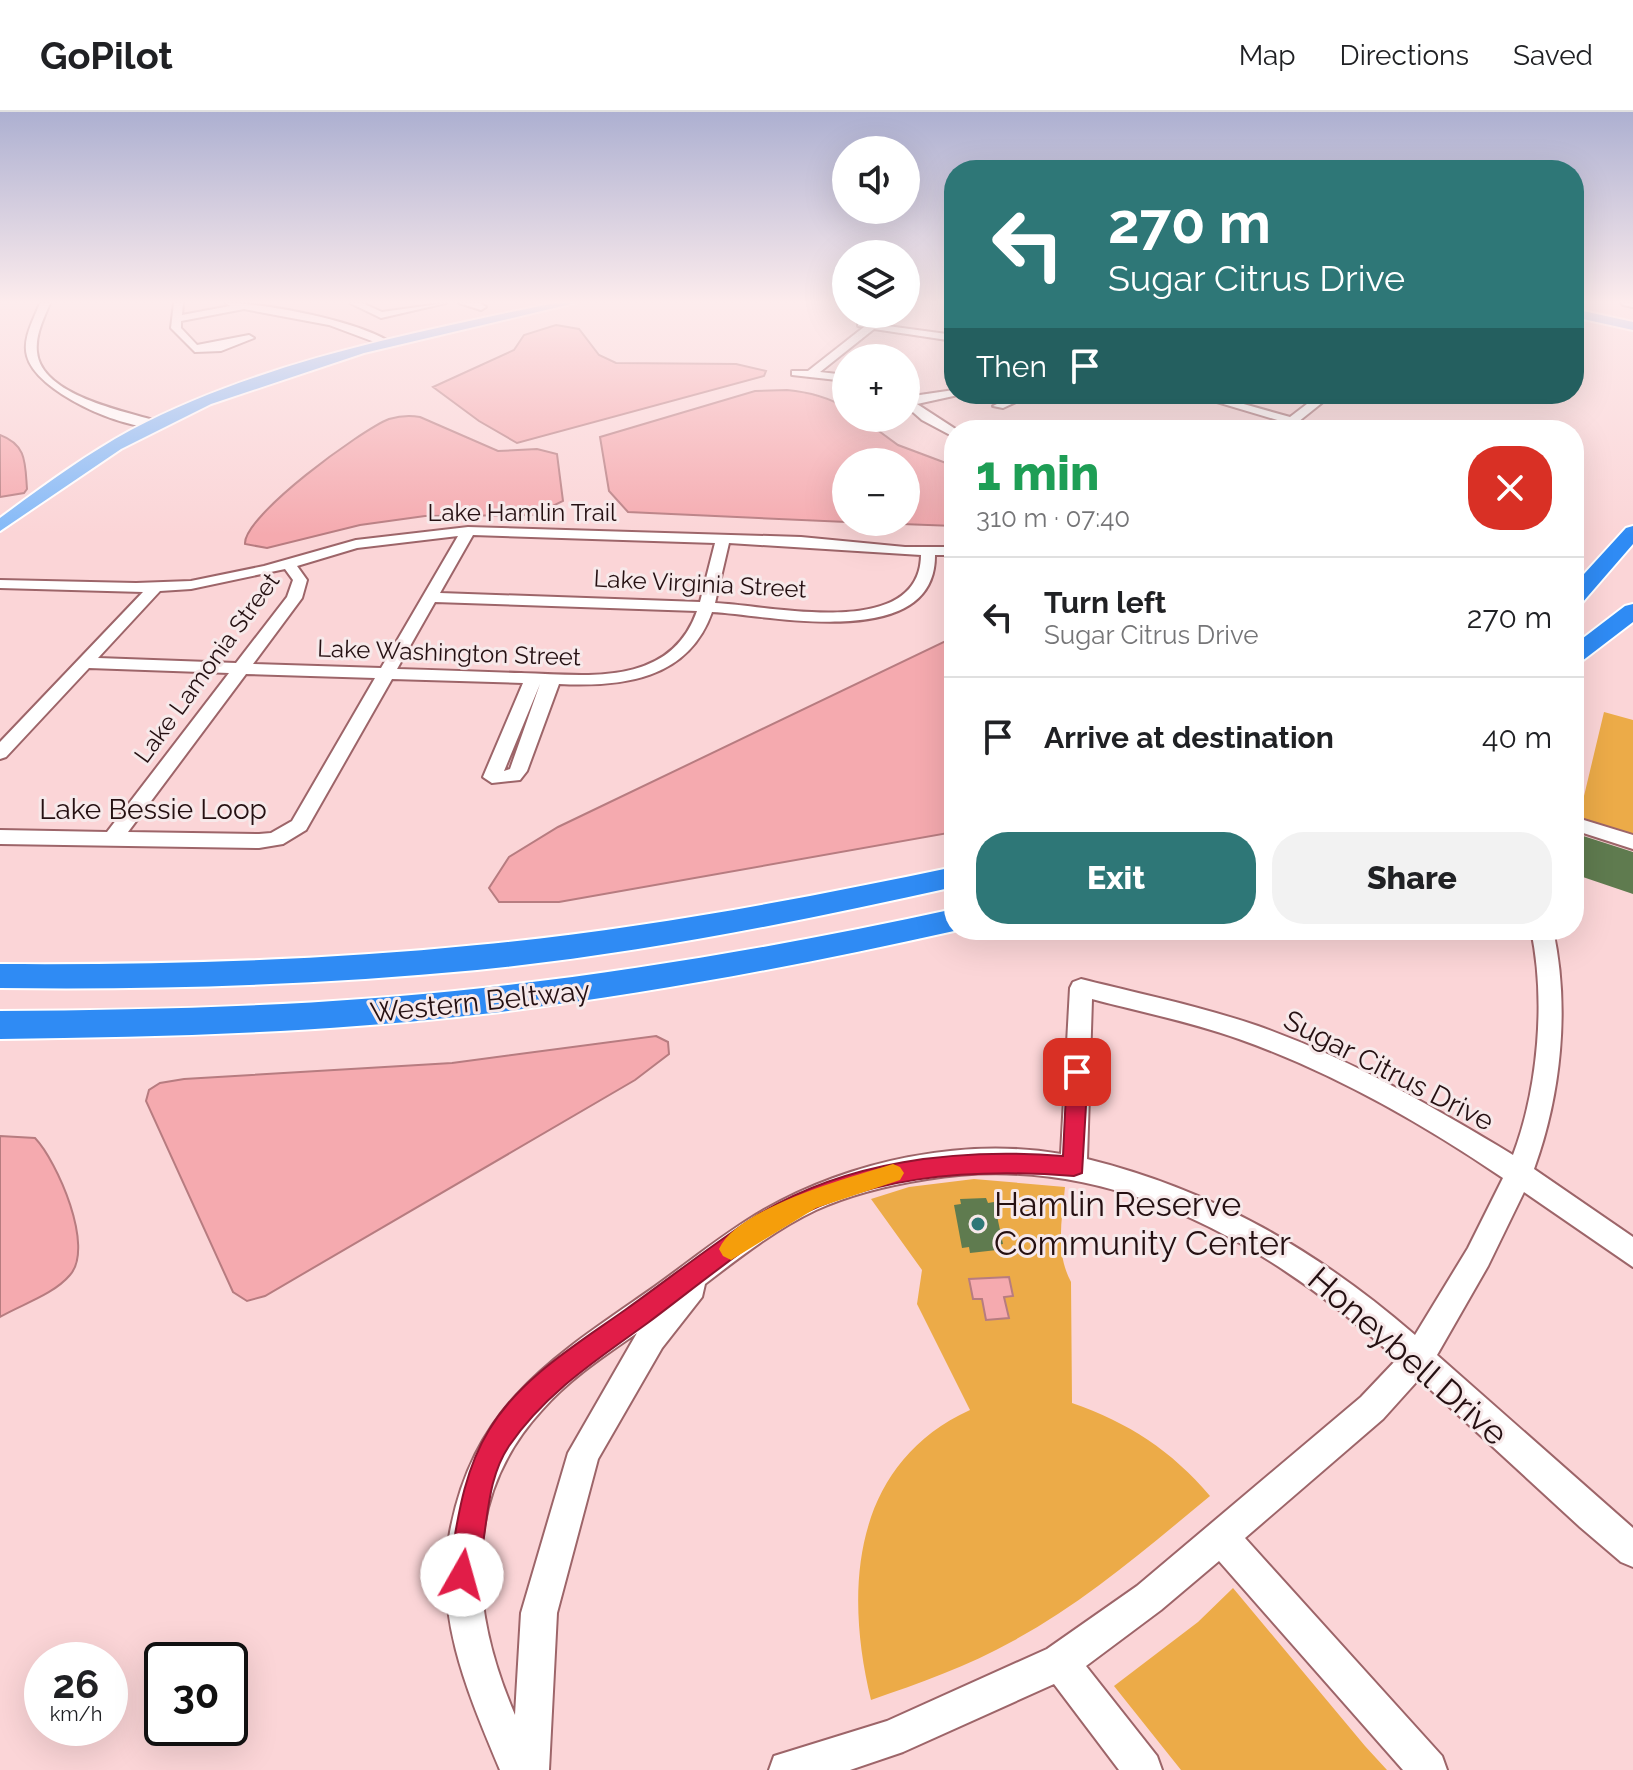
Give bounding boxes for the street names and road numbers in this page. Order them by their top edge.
street label: Lake Hamlin Trail [428,498,617,527]
street label: Lake Virginia Street [593,563,807,604]
street label: Lake Lamonia Street [128,567,285,768]
street label: Lake Washington Street [317,633,581,672]
street label: Lake Bessie Loop [39,793,267,826]
street label: Western Beltway [369,974,592,1029]
street label: Sugar Citrus Drive [1278,1003,1499,1138]
street label: Honeybell Drive [1300,1259,1516,1453]

